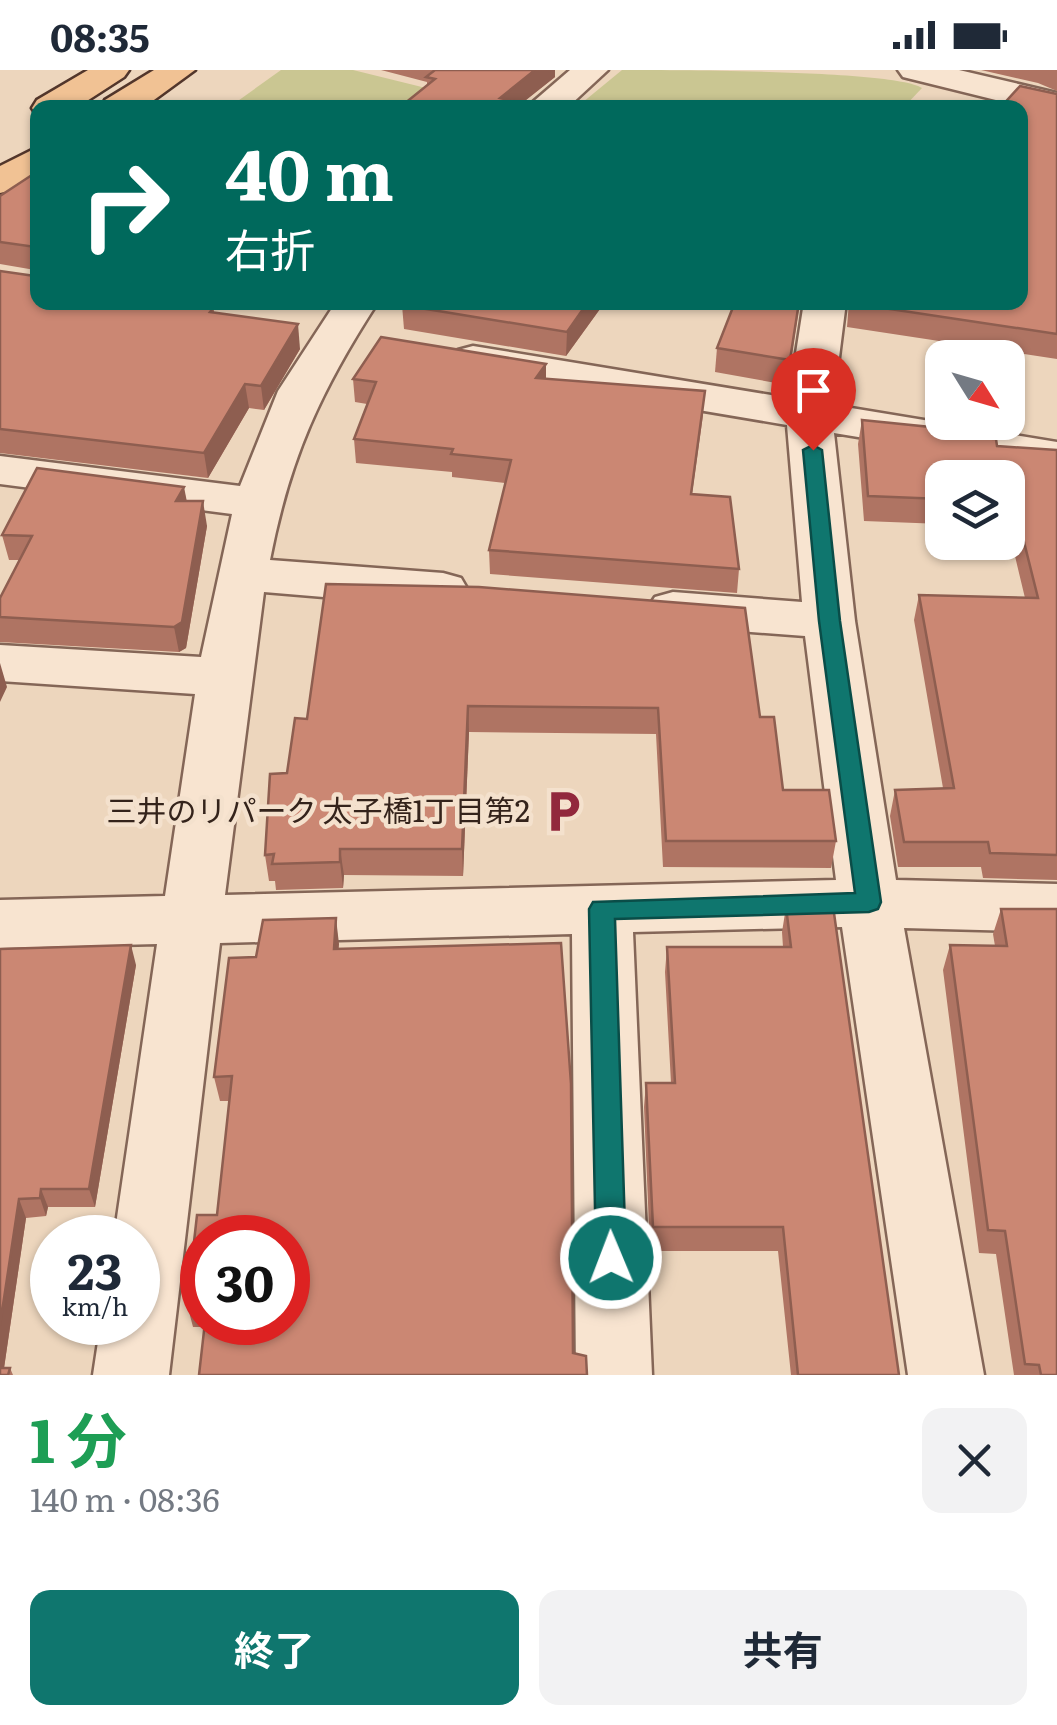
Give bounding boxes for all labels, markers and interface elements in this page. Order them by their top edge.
text: 08:35 [50,7,150,64]
text: 40 m [225,119,394,223]
icon: right [60,140,190,270]
text: 右折 [225,214,315,281]
north arrow [925,340,1025,440]
map controls [925,340,1025,560]
pin [771,348,856,451]
icon: arrive [786,363,841,418]
button: layers [925,460,1025,560]
place label: 三井のリパーク 太子橋1丁目第2 [107,787,530,831]
parking icon: 三井のリパーク 太子橋1丁目第2 [539,788,587,836]
position arrow [559,1206,663,1310]
speed limit sign: 30 [180,1215,310,1345]
text: 23 [68,1231,122,1305]
text: km/h [62,1287,128,1324]
text: 1 分 [30,1392,127,1481]
button: close [922,1408,1027,1513]
text: 140 m · 08:36 [30,1474,220,1522]
button: 終了 [30,1590,519,1705]
button: 共有 [539,1590,1027,1705]

